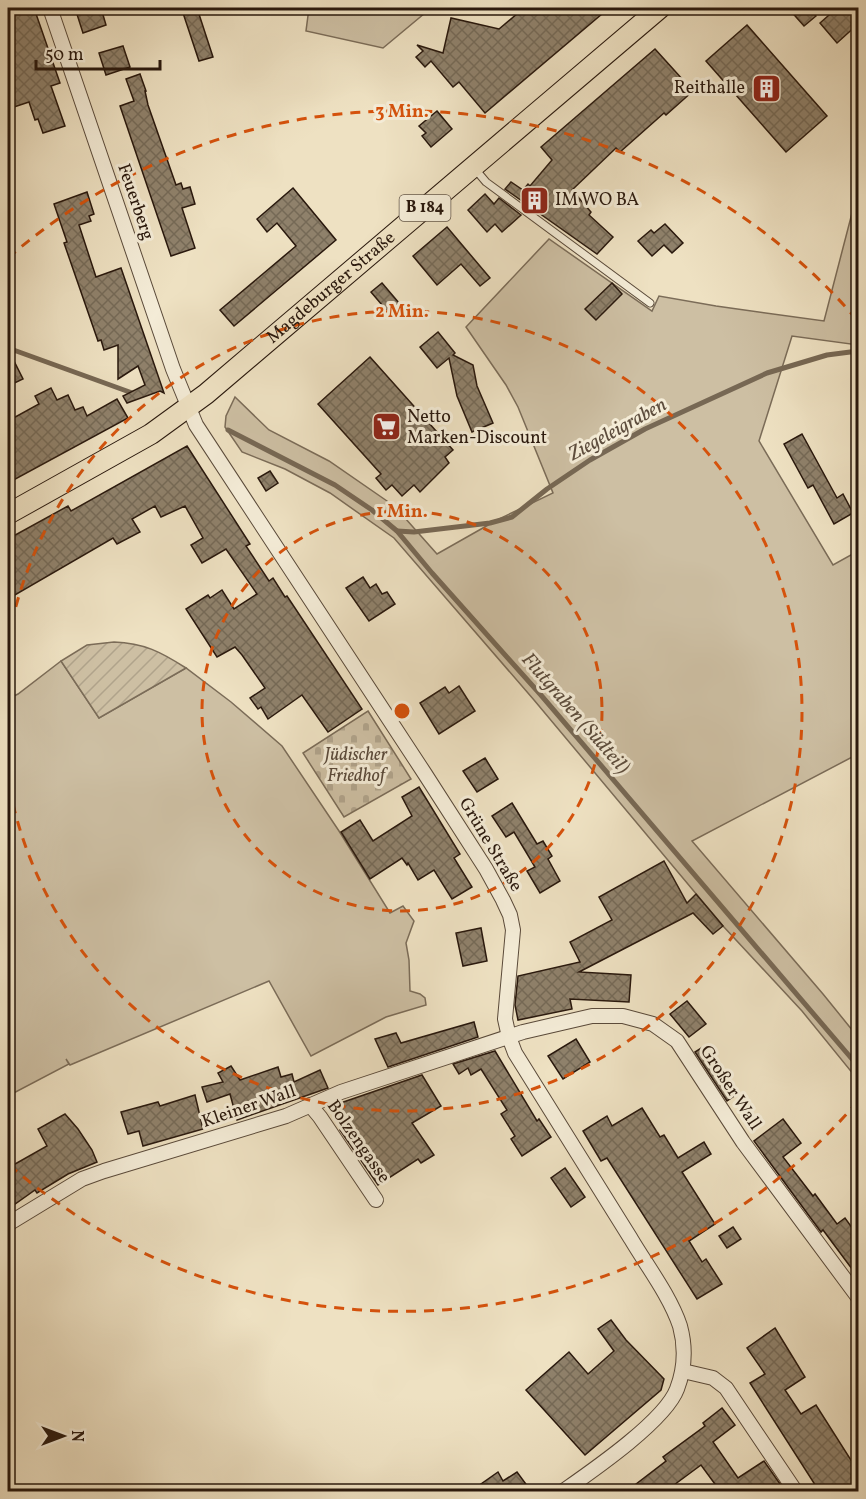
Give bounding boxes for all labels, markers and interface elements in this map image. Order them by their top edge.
scale bar [36,33,160,71]
text: 50 m [45,43,84,68]
building icon: Reithalle [750,72,782,104]
place label: Reithalle [674,76,745,101]
text: 3 Min. [375,100,429,125]
street label: Feuerberg [110,161,160,243]
building icon: IM WO BA [518,184,550,216]
place label: IM WO BA [555,188,639,213]
road number: B 184 [400,195,450,221]
street label: Magdeburger Straße [261,226,401,350]
text: 2 Min. [375,300,429,325]
water label: Ziegeleigraben [563,392,672,469]
place label: Netto Marken-Discount [407,405,547,451]
supermarket icon: Netto Marken-Discount [370,411,402,443]
text: 1 Min. [376,500,428,525]
water label: Flutgraben (Südteil) [514,647,636,781]
centre of rings [392,701,412,721]
park label: Jüdischer Friedhof [323,743,389,789]
street label: Grüne Straße [452,793,528,897]
street label: Großer Wall [693,1041,767,1135]
street label: Kleiner Wall [199,1079,299,1135]
street label: Bolzengasse [320,1095,396,1189]
north arrow [33,1406,93,1466]
text: N [65,1430,87,1442]

